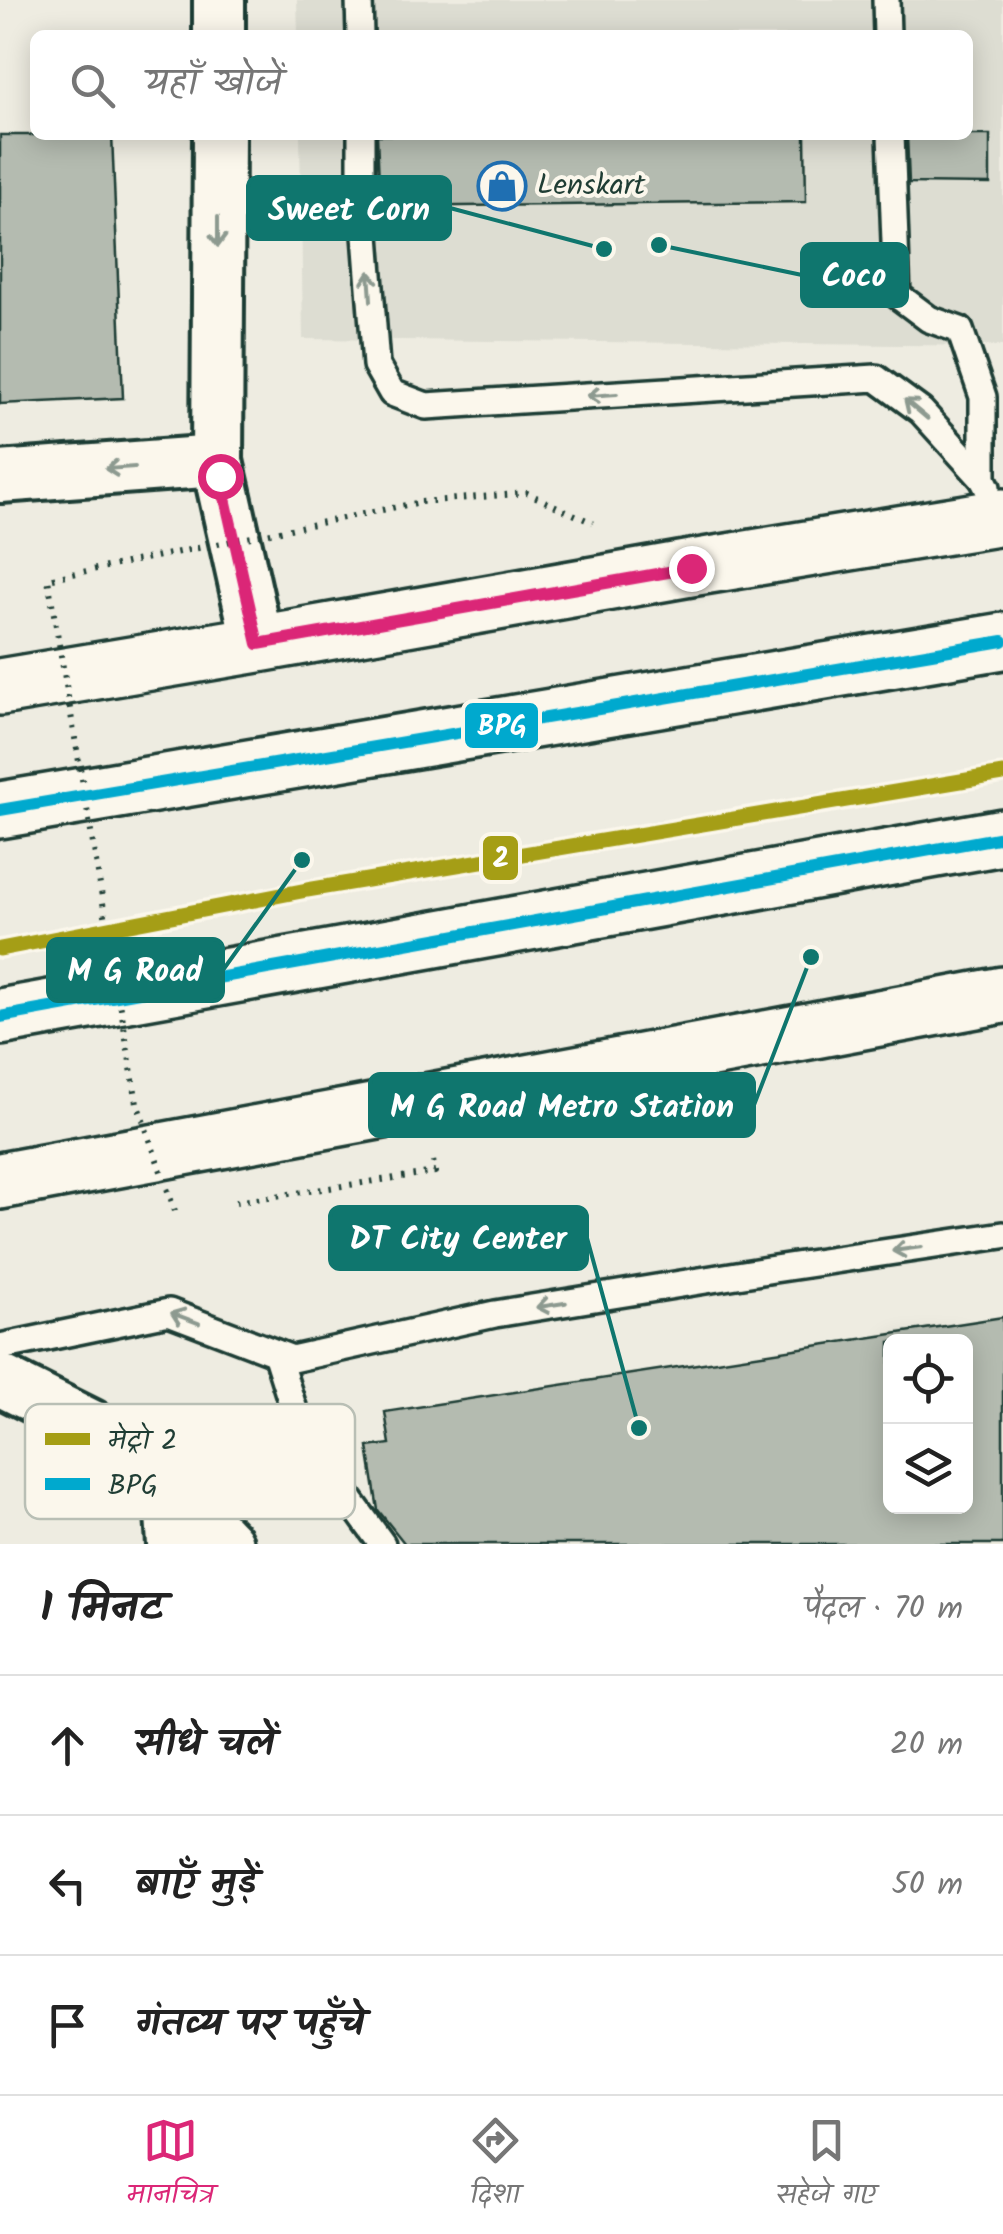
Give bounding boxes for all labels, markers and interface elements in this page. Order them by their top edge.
search box [30,30,973,140]
text: यहाँ खोजें [145,55,282,115]
icon: search [65,58,120,113]
shop icon: Lenskart [476,160,528,212]
place label: Lenskart [537,162,646,210]
callout: Sweet Corn [248,177,450,239]
text: Sweet Corn [268,186,430,237]
one-way arrow [208,216,228,248]
callout: Coco [802,244,907,306]
text: Coco [822,252,886,303]
one-way arrow [360,270,379,302]
one-way arrow [586,386,619,405]
one-way arrow [904,398,929,421]
route start [198,454,244,500]
one-way arrow [104,459,136,478]
route end [669,546,715,592]
line badge: BPG [463,701,540,750]
text: BPG [477,705,527,750]
line badge: 2 [481,834,520,882]
text: 2 [493,837,509,882]
callout: M G Road [48,939,223,1001]
text: M G Road [67,947,203,998]
callout: M G Road Metro Station [370,1074,754,1136]
text: M G Road Metro Station [390,1083,734,1134]
callout: DT City Center [330,1207,587,1269]
text: DT City Center [349,1215,568,1266]
one-way arrow [891,1240,923,1259]
one-way arrow [535,1296,568,1315]
one-way arrow [170,1308,201,1326]
map controls [883,1334,973,1514]
button: locate [883,1334,973,1424]
legend [25,1404,355,1519]
text: मेट्रो 2 [108,1419,177,1464]
button: layers [883,1424,973,1514]
text: BPG [108,1464,158,1509]
text: 1 मिनट [40,1576,164,1643]
text: पैदल · 70 m [804,1584,963,1635]
text: सीधे चलें [135,1715,275,1775]
icon: ahead [40,1718,95,1773]
text: 20 m [890,1720,963,1771]
text: बाएँ मुड़ें [135,1855,257,1915]
icon: left [40,1858,95,1913]
text: 50 m [892,1860,963,1911]
text: गंतव्य पर पहुँचे [135,1995,365,2055]
icon: arrive [40,1998,95,2053]
tab: मानचित्र [127,2113,214,2218]
tab: दिशा [468,2113,523,2218]
tab: सहेजे गए [776,2113,876,2218]

